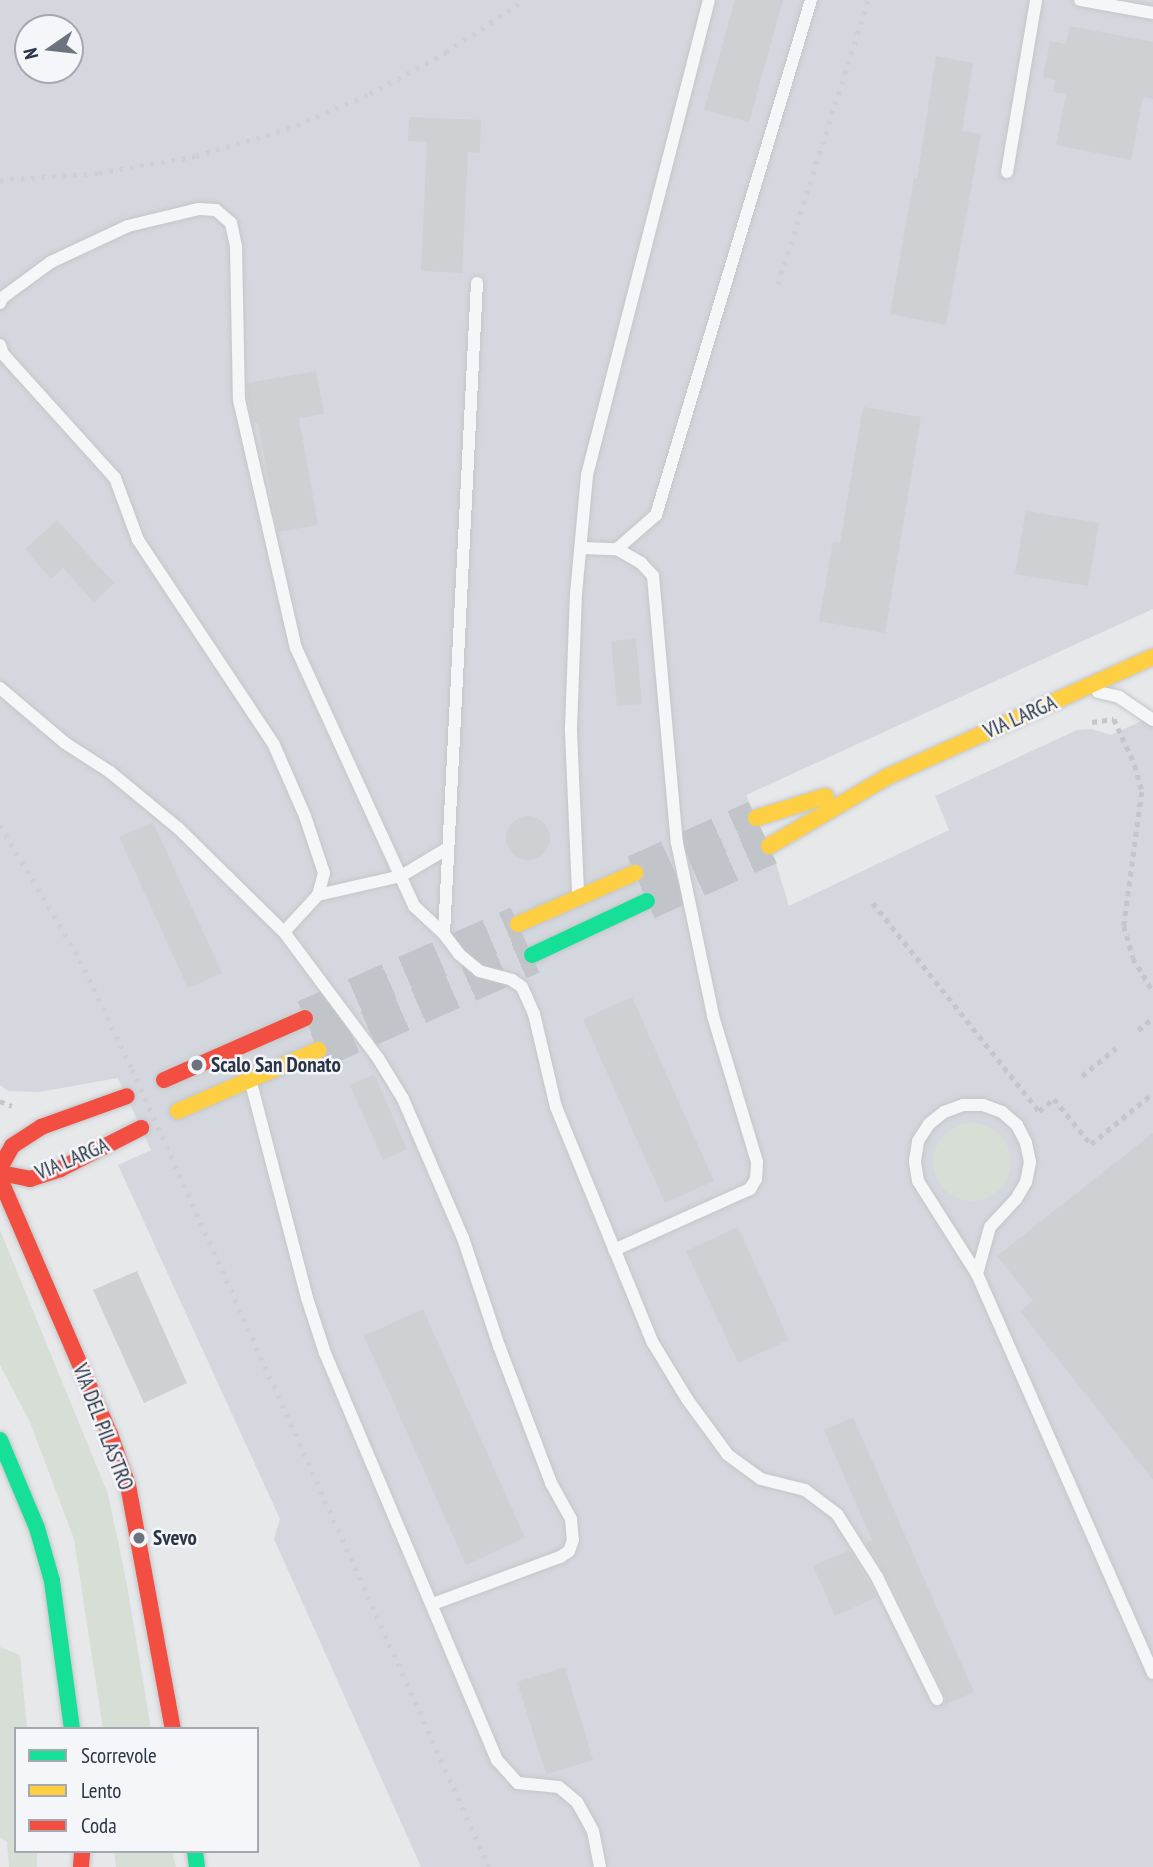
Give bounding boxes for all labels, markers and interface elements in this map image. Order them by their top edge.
north arrow [14,14,84,84]
text: N [18,46,43,61]
street label: VIA LARGA [979,690,1061,744]
place label: Scalo San Donato [211,1052,341,1078]
marker: Scalo San Donato [189,1057,205,1073]
street label: VIA LARGA [31,1132,113,1186]
street label: VIA DEL PILASTRO [67,1360,139,1494]
place label: Svevo [153,1525,197,1551]
marker: Svevo [131,1530,147,1546]
legend [14,1727,259,1853]
text: Scorrevole [81,1742,157,1769]
text: Lento [81,1777,121,1804]
text: Coda [81,1812,117,1839]

